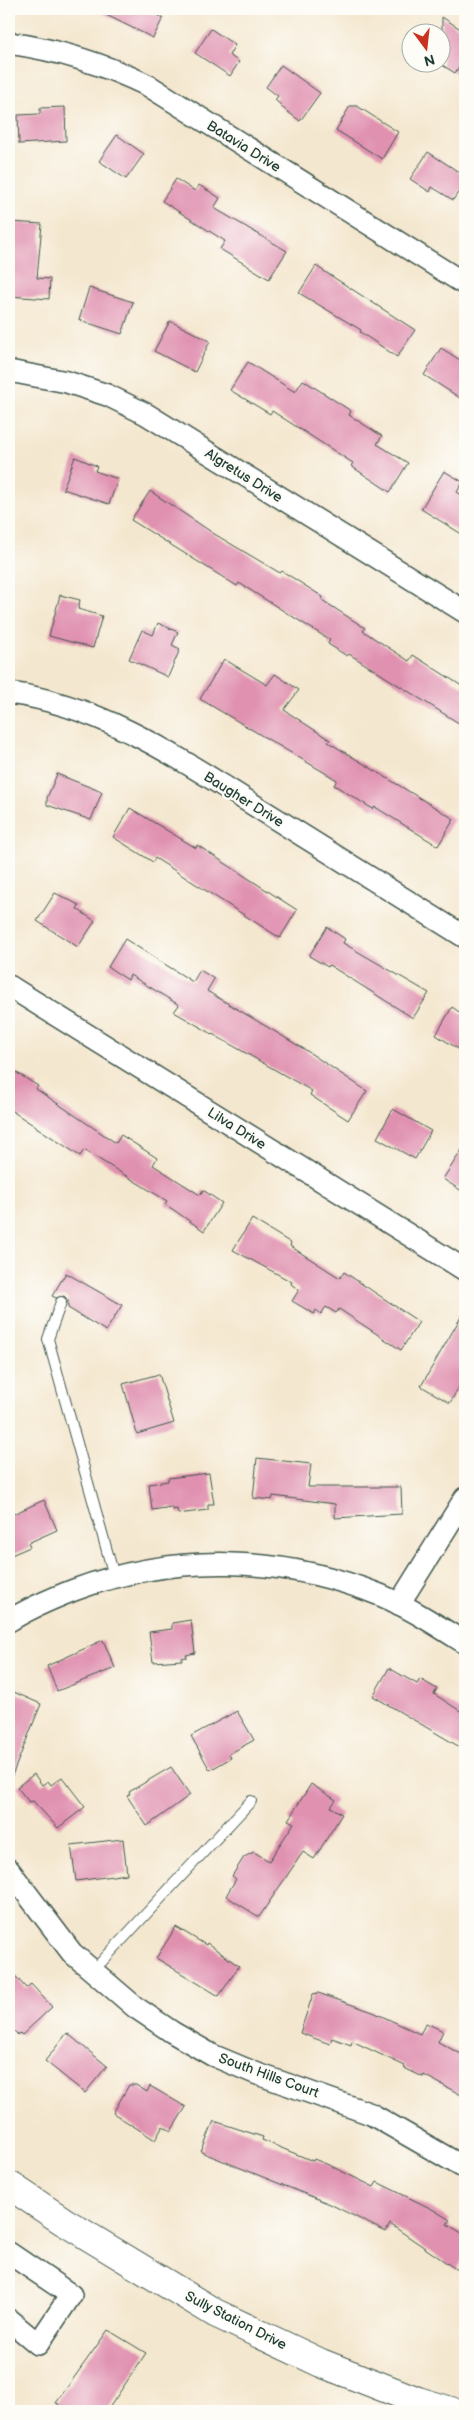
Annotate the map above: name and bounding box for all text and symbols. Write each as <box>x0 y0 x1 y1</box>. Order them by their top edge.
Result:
north arrow <box>402 22 452 72</box>
text: N <box>422 51 437 70</box>
street label: Batavia Drive <box>204 117 284 176</box>
street label: Algretus Drive <box>202 445 286 506</box>
street label: Baugher Drive <box>201 768 287 831</box>
street label: Lilva Drive <box>204 1104 269 1153</box>
street label: South Hills Court <box>216 2049 322 2102</box>
street label: Sully Station Drive <box>182 2287 289 2353</box>

